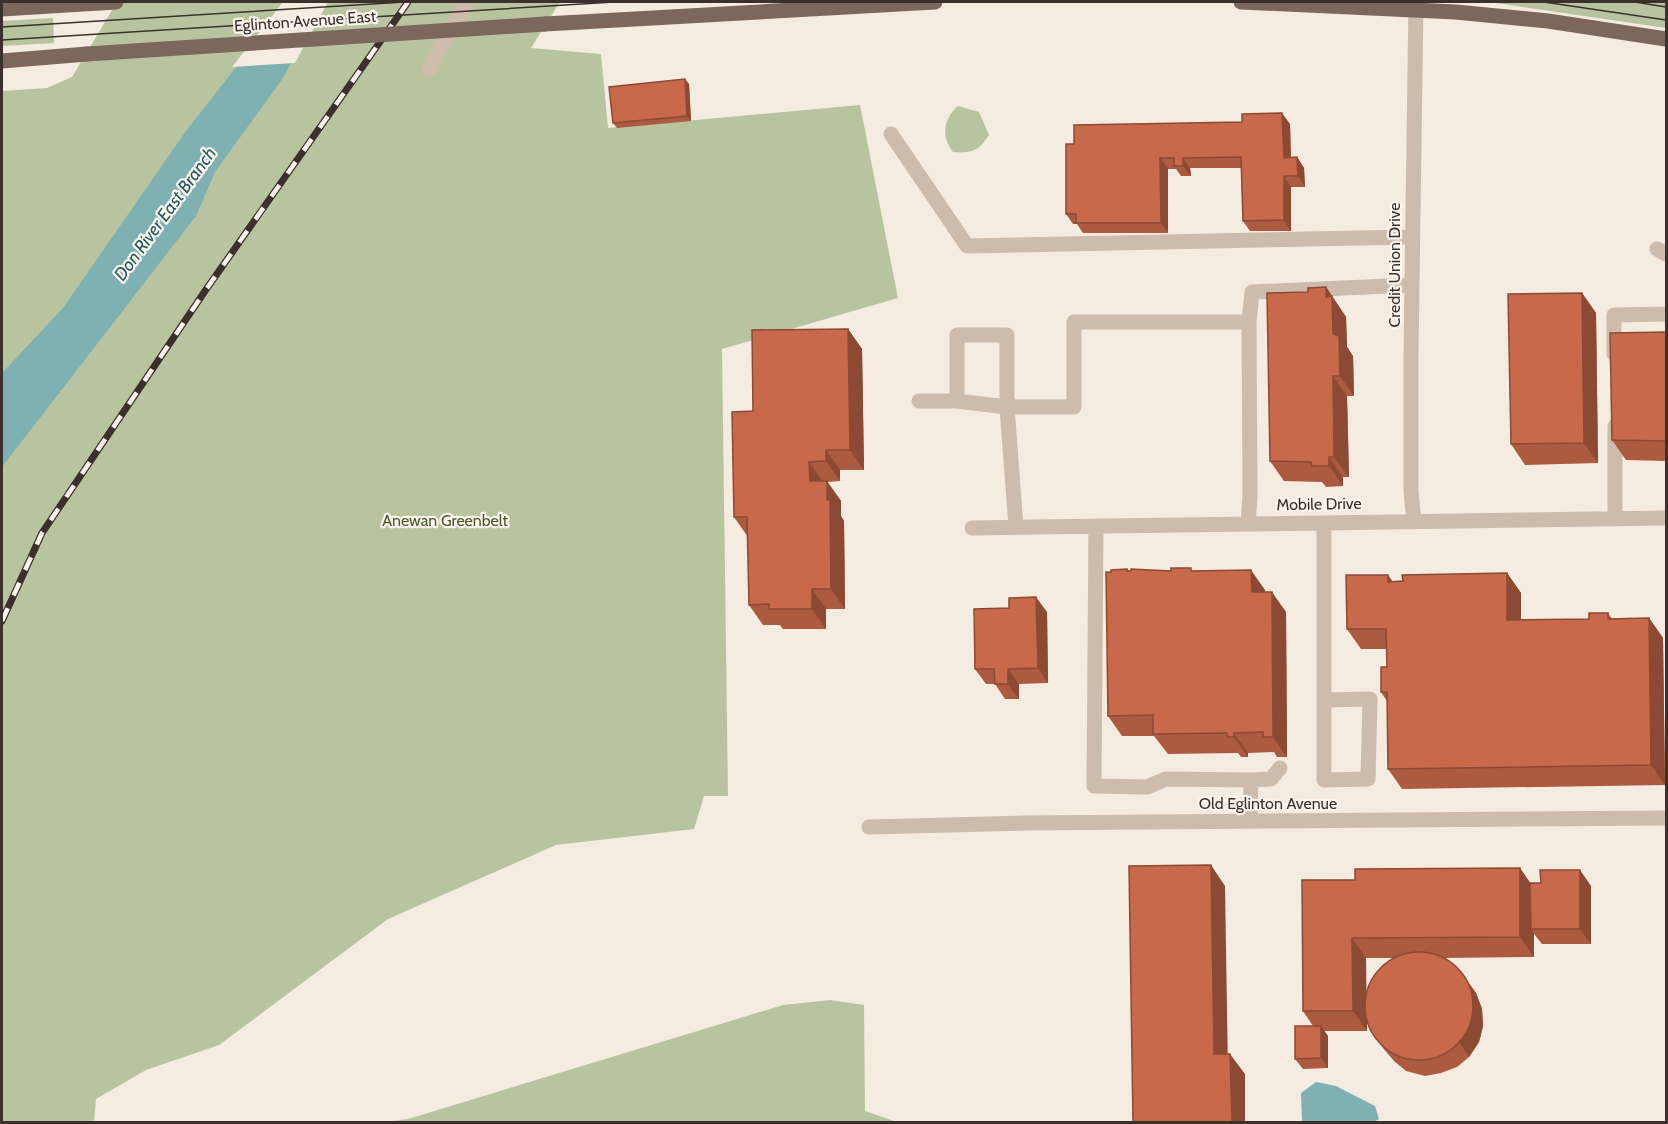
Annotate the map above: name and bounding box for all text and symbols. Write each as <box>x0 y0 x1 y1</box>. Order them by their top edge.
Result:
street label: Eglinton Avenue East <box>233 7 377 35</box>
water label: Don River East Branch <box>109 143 221 285</box>
street label: Credit Union Drive <box>1385 203 1404 327</box>
street label: Mobile Drive <box>1276 494 1362 514</box>
park label: Anewan Greenbelt <box>382 511 508 530</box>
street label: Old Eglinton Avenue <box>1199 794 1337 813</box>

